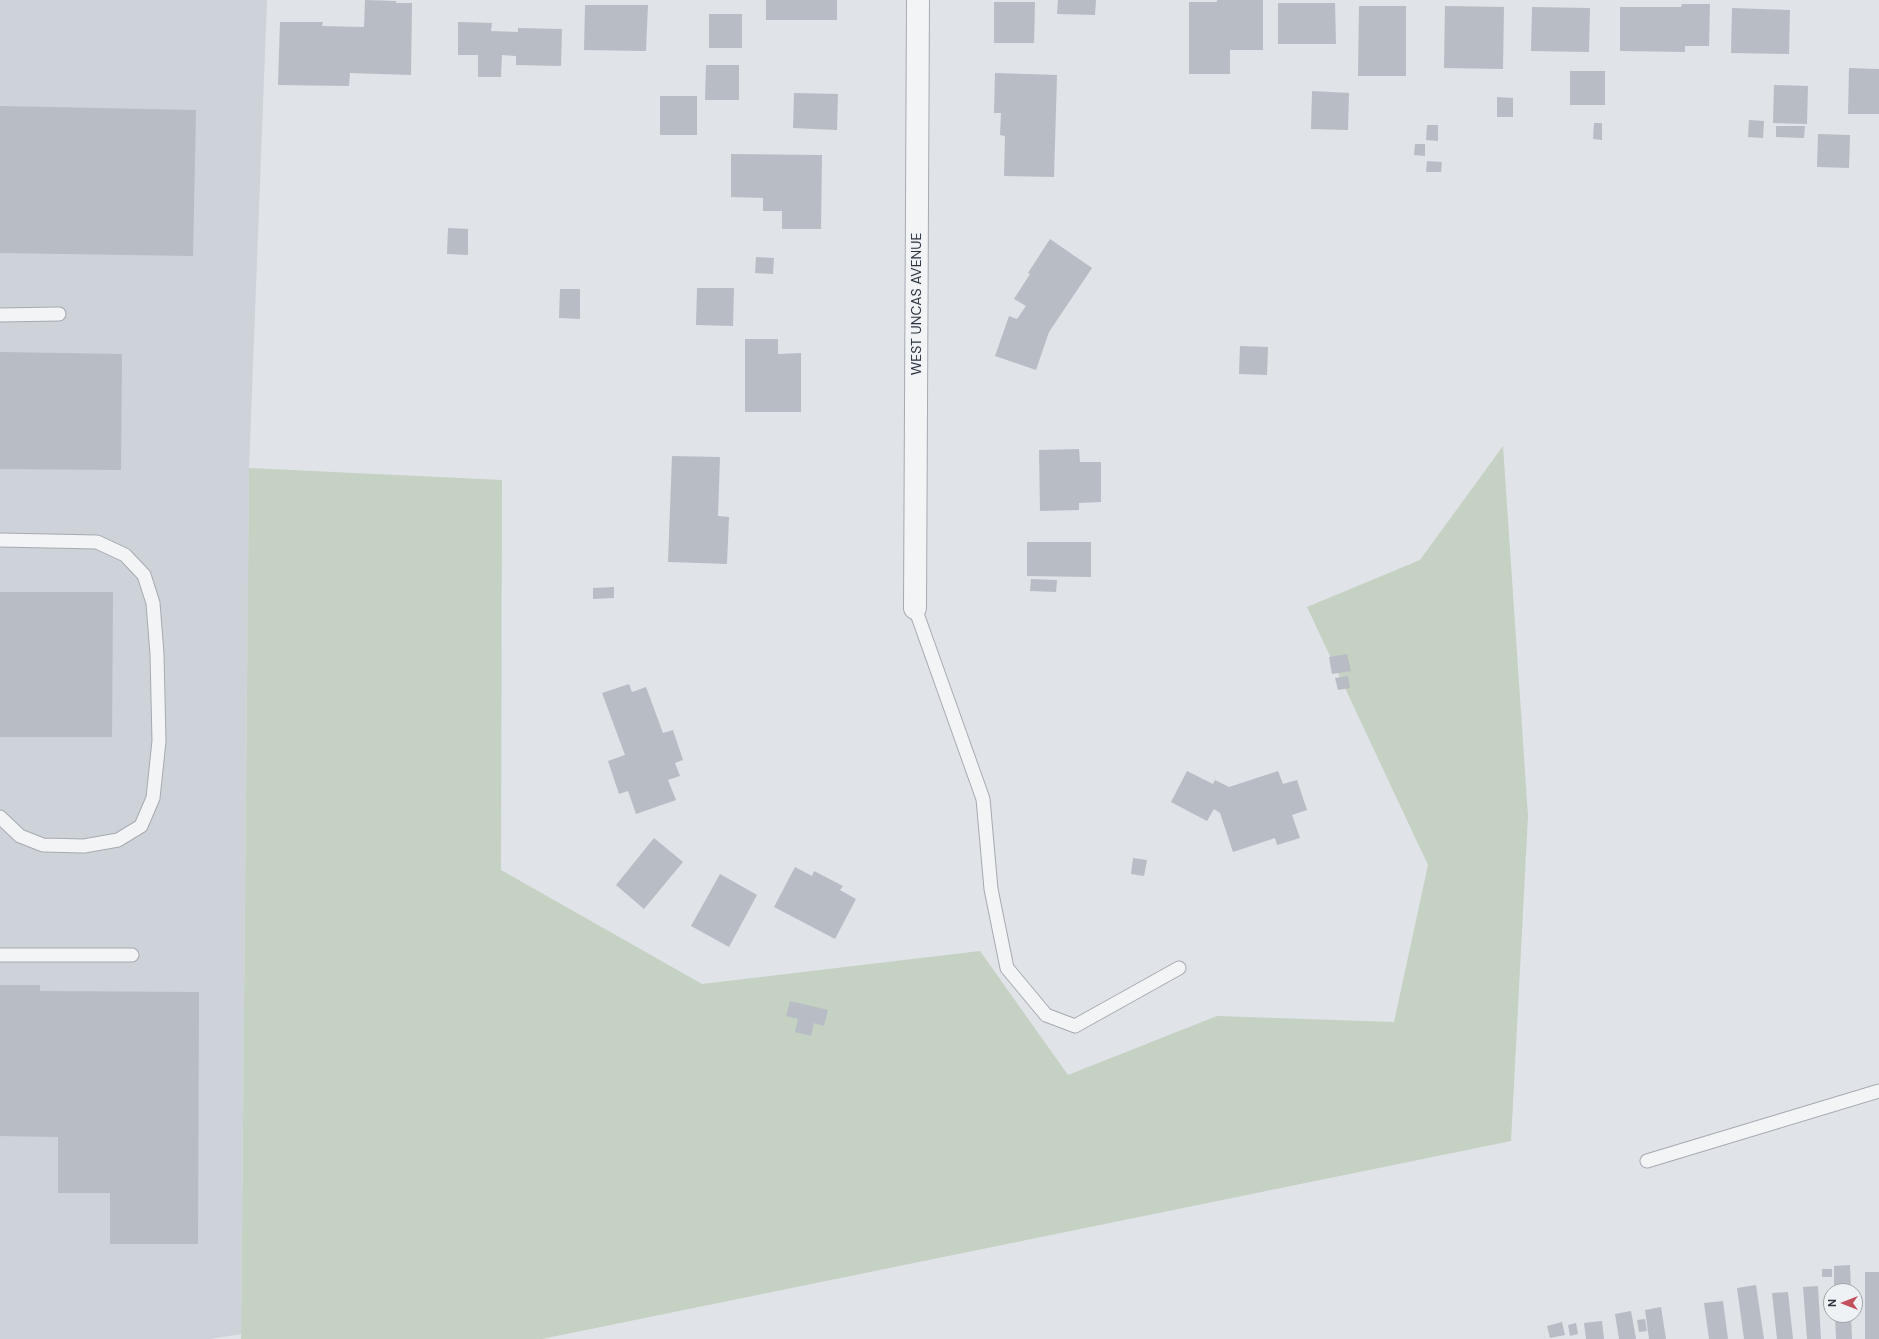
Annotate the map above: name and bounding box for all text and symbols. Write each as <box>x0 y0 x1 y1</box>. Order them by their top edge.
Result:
street label: WEST UNCAS AVENUE <box>909 233 925 375</box>
north arrow <box>1823 1283 1863 1323</box>
text: N <box>1825 1299 1839 1307</box>

